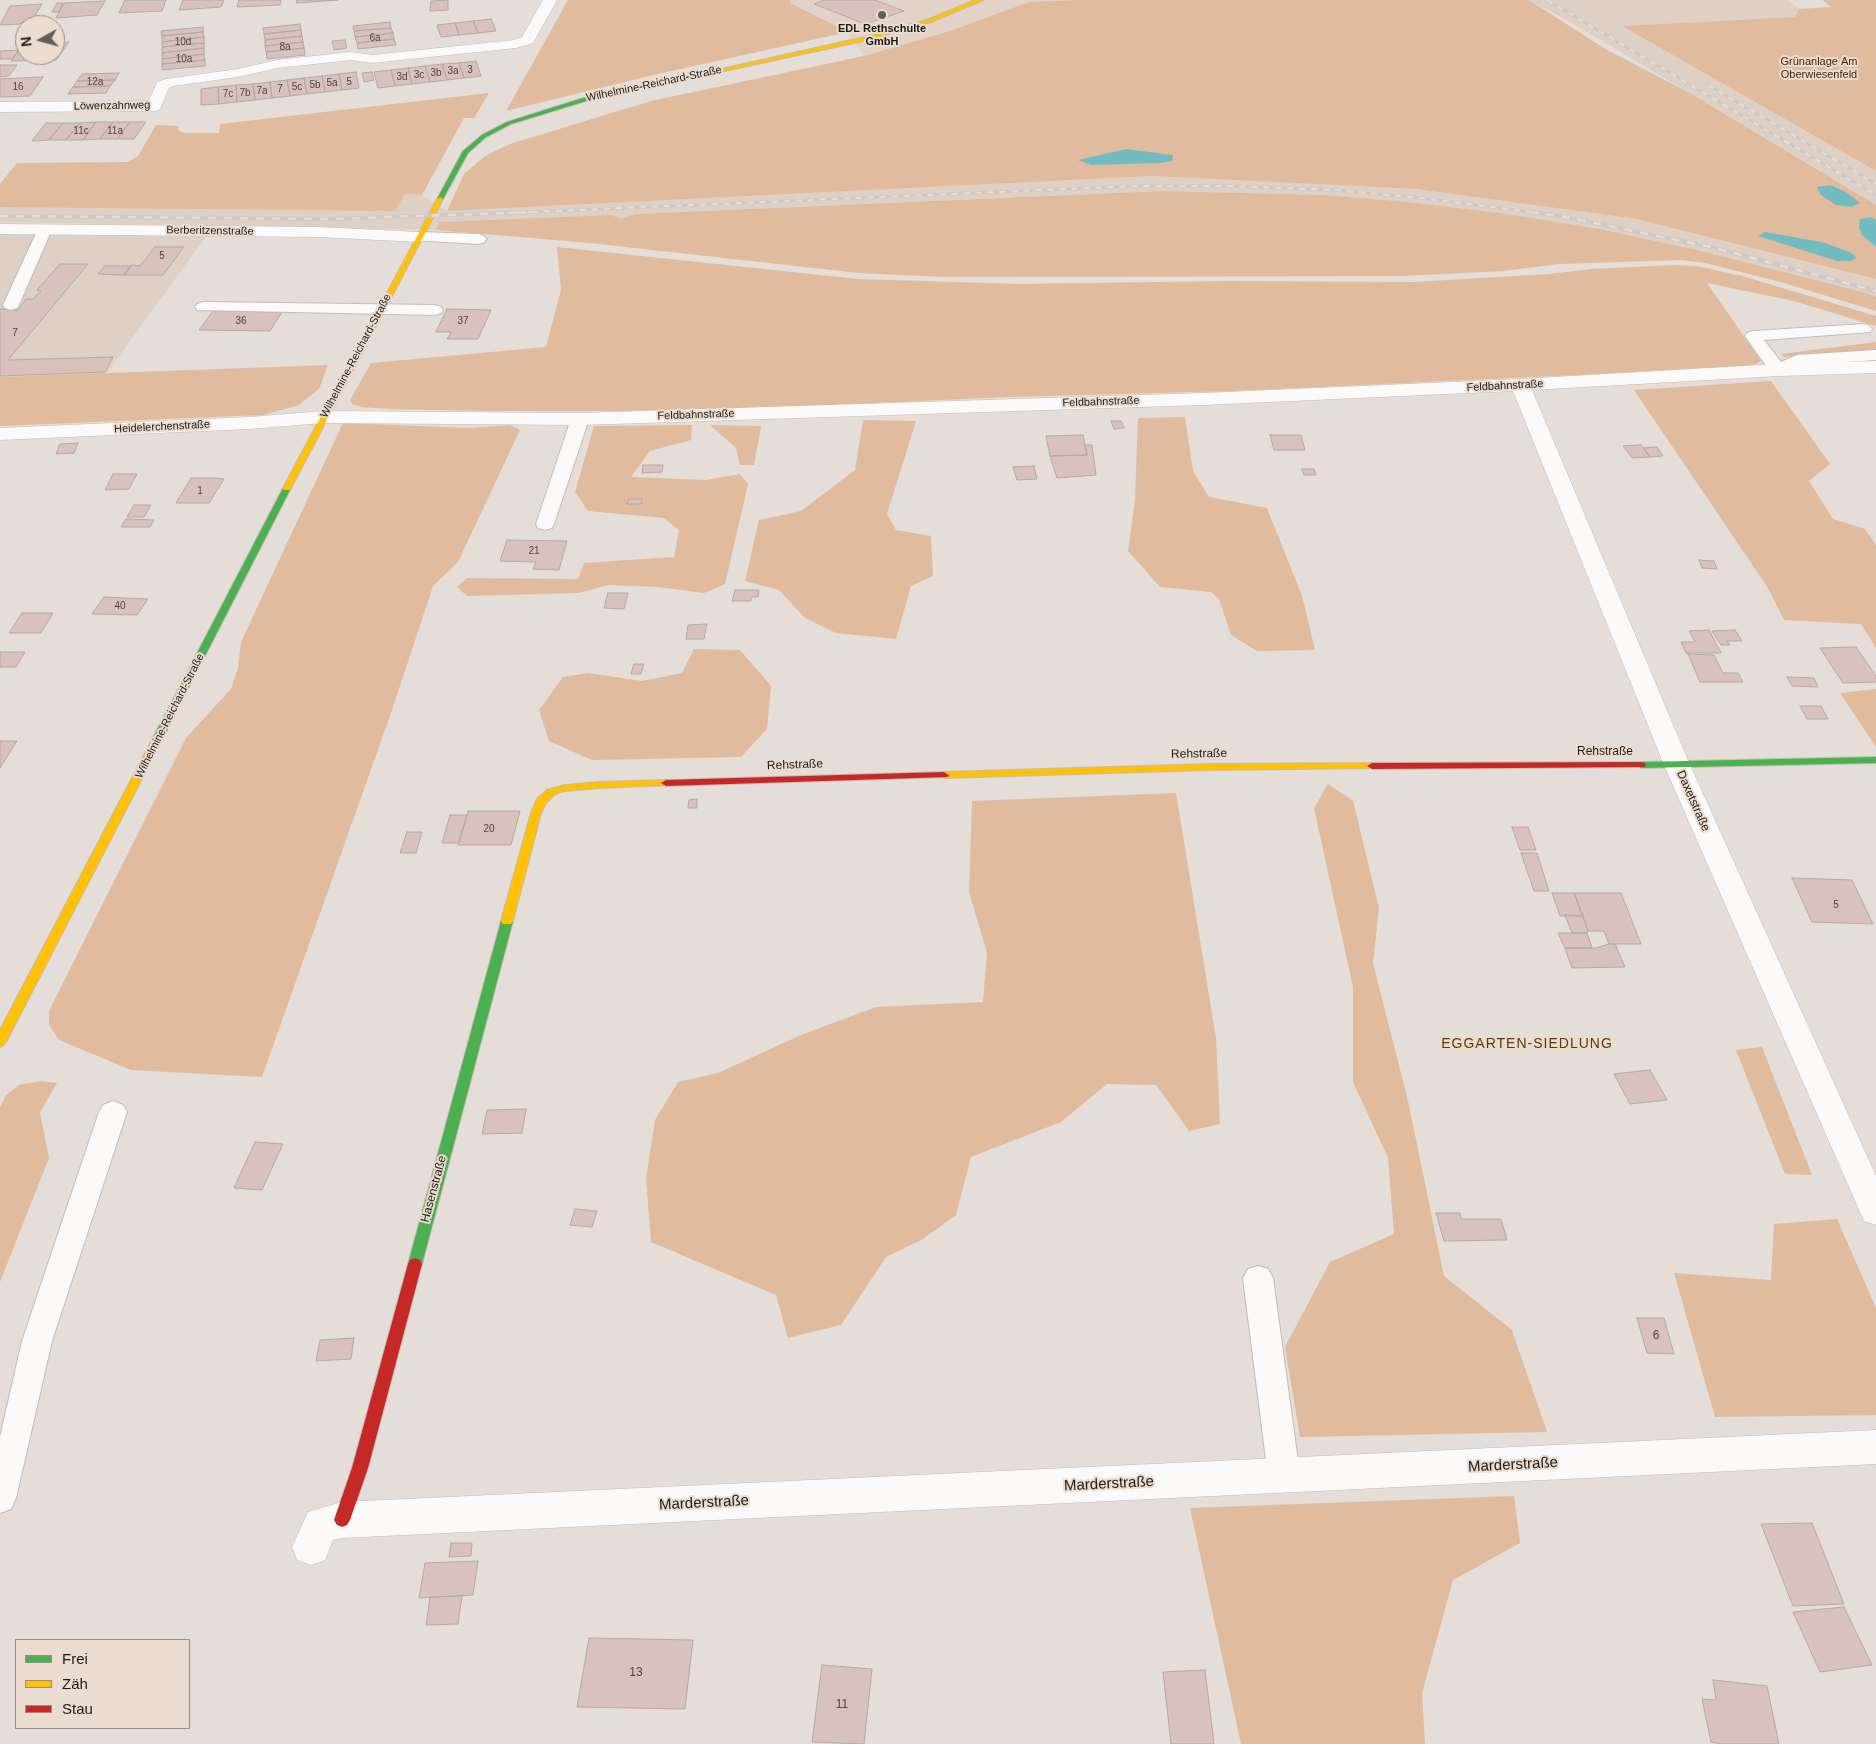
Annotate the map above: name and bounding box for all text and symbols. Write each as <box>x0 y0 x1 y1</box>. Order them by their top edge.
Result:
marker: EDL Rethschulte GmbH <box>876 9 888 21</box>
north arrow <box>15 15 65 65</box>
place label: EDL Rethschulte GmbH <box>838 22 926 48</box>
house number: 6a <box>369 32 381 44</box>
text: N <box>18 36 35 48</box>
house number: 10d <box>175 36 191 48</box>
house number: 8a <box>279 41 291 53</box>
house number: 10a <box>176 53 192 65</box>
park label: Grünanlage Am Oberwiesenfeld <box>1780 55 1858 81</box>
street label: Wilhelmine-Reichard-Straße <box>585 63 723 105</box>
house number: 3 <box>467 64 473 76</box>
house number: 3a <box>447 65 459 77</box>
house number: 3b <box>430 67 442 79</box>
house number: 3c <box>414 69 424 81</box>
house number: 3d <box>396 71 408 83</box>
house number: 12a <box>87 76 103 88</box>
house number: 5 <box>346 76 352 88</box>
house number: 5a <box>326 77 338 89</box>
house number: 5b <box>309 79 321 91</box>
house number: 16 <box>12 81 24 93</box>
house number: 5c <box>292 81 302 93</box>
house number: 7 <box>277 83 283 95</box>
house number: 7a <box>256 85 268 97</box>
house number: 7b <box>239 87 251 99</box>
house number: 7c <box>223 88 233 100</box>
street label: Löwenzahnweg <box>74 99 150 113</box>
house number: 11c <box>73 125 89 137</box>
house number: 11a <box>107 125 123 137</box>
street label: Berberitzenstraße <box>166 224 254 238</box>
house number: 5 <box>159 250 165 262</box>
street label: Wilhelmine-Reichard-Straße <box>318 292 394 420</box>
house number: 36 <box>235 315 247 327</box>
house number: 37 <box>457 315 469 327</box>
house number: 7 <box>12 327 18 339</box>
street label: Feldbahnstraße <box>1466 377 1544 395</box>
street label: Feldbahnstraße <box>1062 394 1140 410</box>
street label: Feldbahnstraße <box>657 407 735 423</box>
street label: Heidelerchenstraße <box>114 418 210 436</box>
house number: 1 <box>197 485 203 497</box>
house number: 21 <box>528 545 540 557</box>
house number: 40 <box>114 600 126 612</box>
street label: Wilhelmine-Reichard-Straße <box>133 651 207 781</box>
street label: Rehstraße <box>1577 745 1633 759</box>
street label: Rehstraße <box>1171 746 1227 762</box>
street label: Rehstraße <box>767 757 823 773</box>
street label: Daxetstraße <box>1673 768 1713 834</box>
house number: 20 <box>483 823 495 835</box>
house number: 5 <box>1833 899 1839 911</box>
district label: EGGARTEN-SIEDLUNG <box>1439 1036 1615 1052</box>
street label: Hasenstraße <box>418 1154 450 1224</box>
house number: 6 <box>1653 1329 1659 1343</box>
street label: Marderstraße <box>1468 1454 1558 1476</box>
street label: Marderstraße <box>1064 1473 1154 1495</box>
street label: Marderstraße <box>659 1492 749 1514</box>
legend <box>15 1639 190 1729</box>
text: Frei <box>62 1650 88 1667</box>
house number: 13 <box>629 1666 643 1680</box>
text: Zäh <box>62 1675 88 1692</box>
house number: 11 <box>836 1698 848 1712</box>
text: Stau <box>62 1700 93 1717</box>

